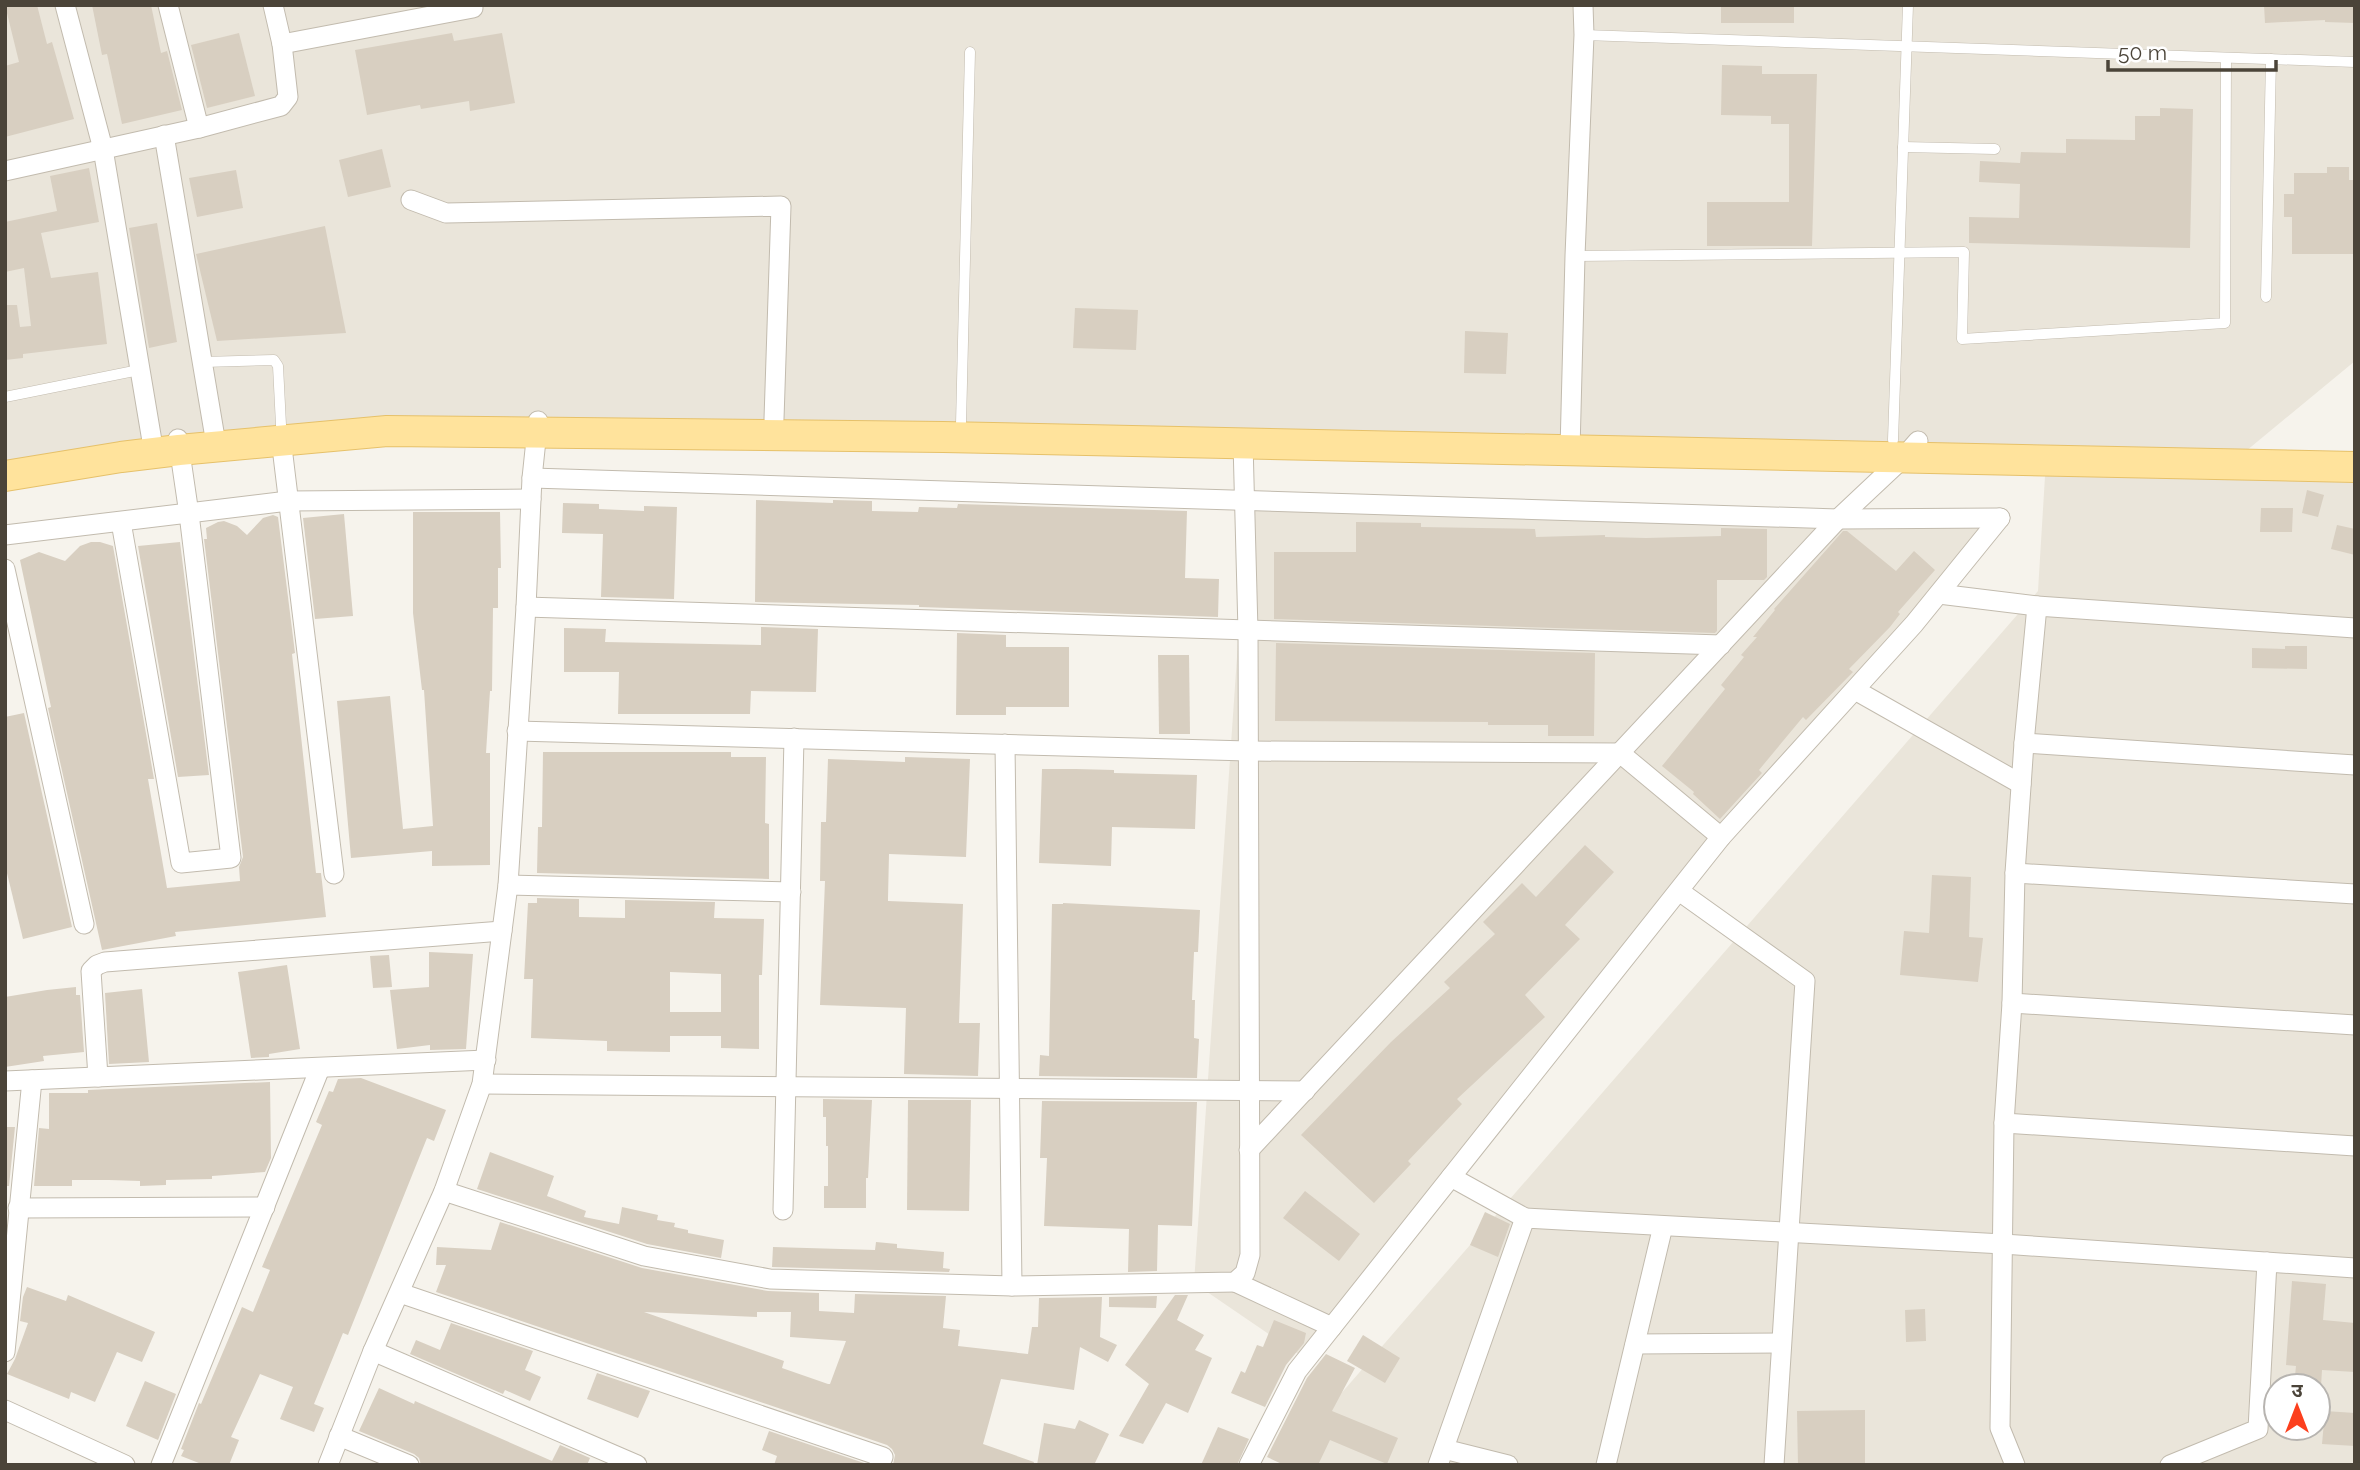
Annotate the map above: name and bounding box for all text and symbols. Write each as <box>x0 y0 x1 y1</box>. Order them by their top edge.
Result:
scale bar <box>2108 28 2276 72</box>
text: 50 m <box>2118 40 2167 65</box>
north arrow <box>2262 1372 2332 1442</box>
text: उ <box>2291 1379 2303 1401</box>

